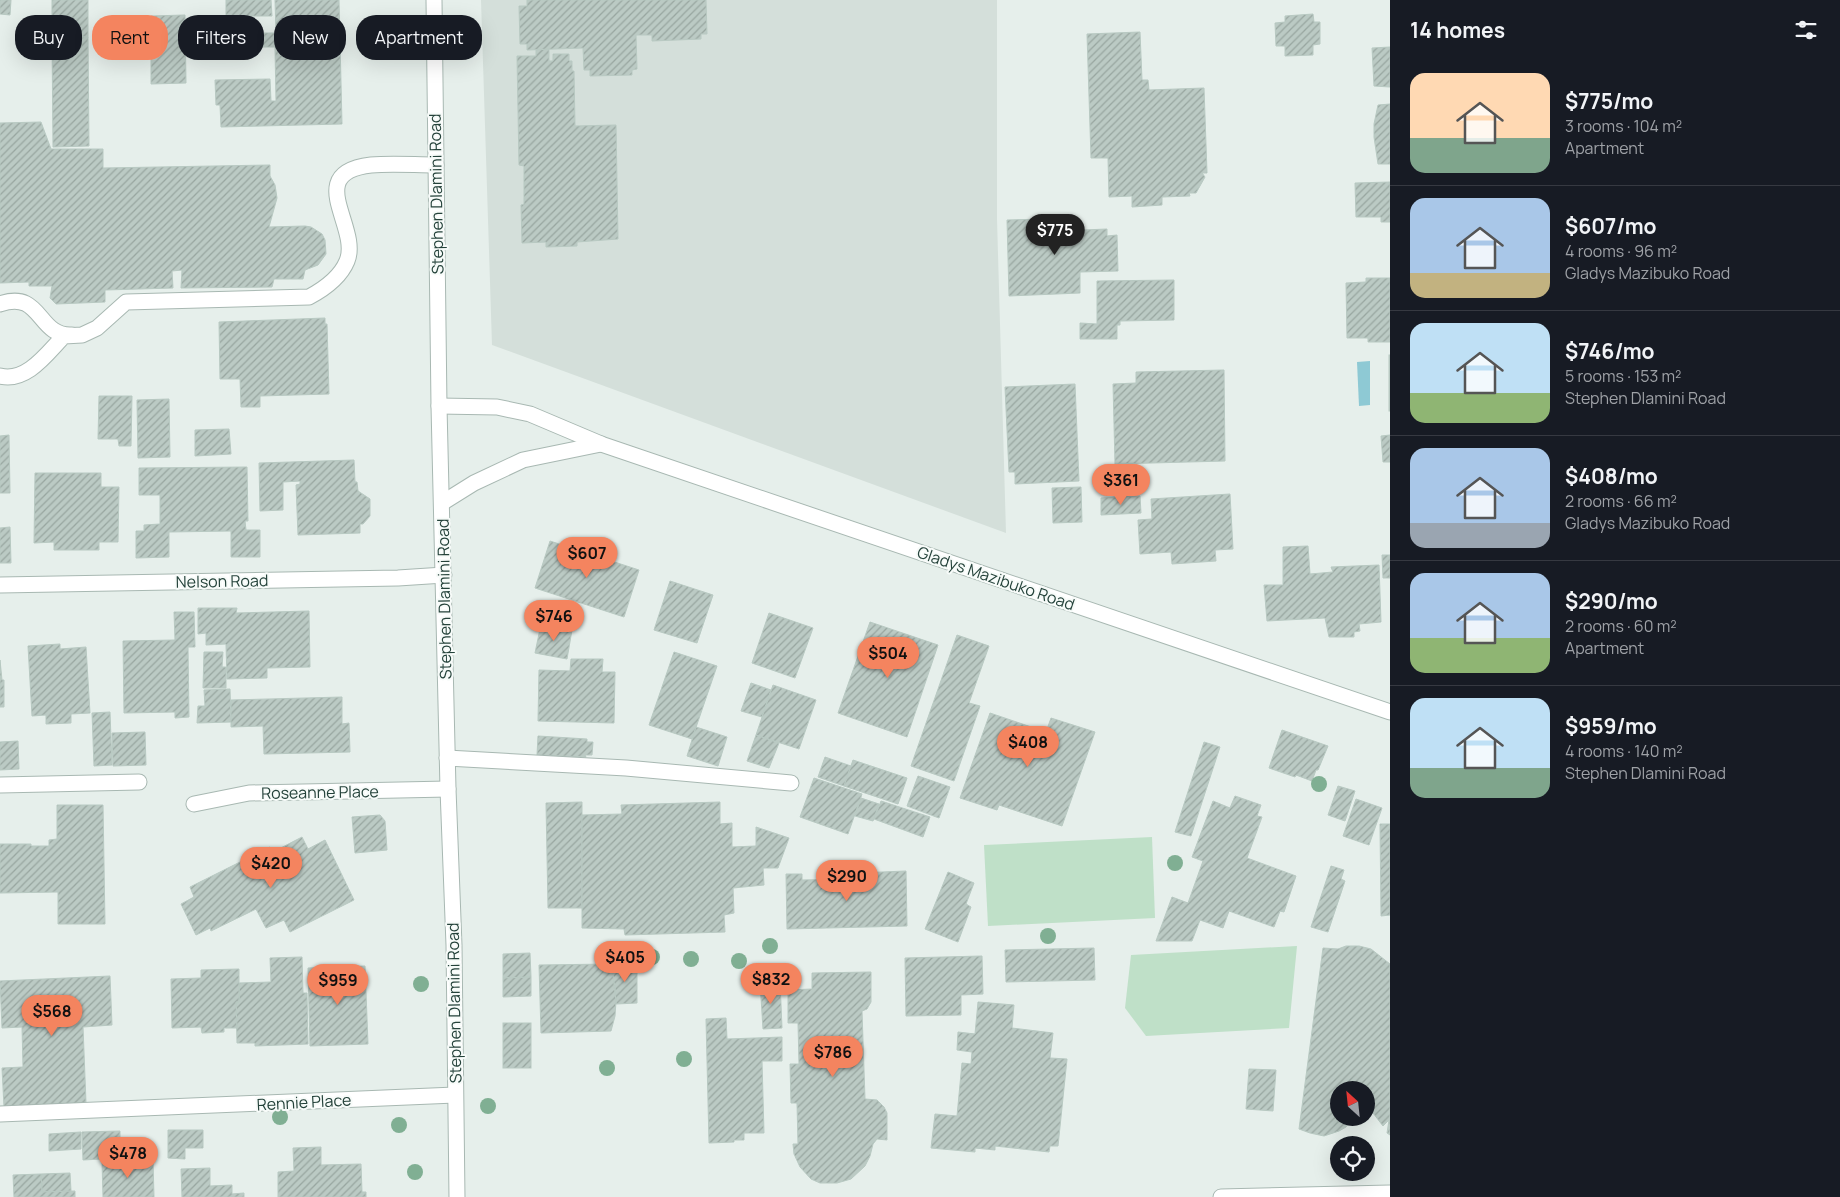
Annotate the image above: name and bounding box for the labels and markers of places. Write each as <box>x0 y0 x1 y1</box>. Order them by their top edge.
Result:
pin: $775 <box>1025 214 1085 256</box>
pin: $361 <box>1091 464 1151 506</box>
pin: $607 <box>557 536 617 579</box>
pin: $746 <box>524 600 584 642</box>
pin: $504 <box>858 636 918 679</box>
pin: $408 <box>998 726 1058 768</box>
pin: $420 <box>241 846 301 889</box>
pin: $290 <box>817 860 877 902</box>
pin: $405 <box>595 940 655 983</box>
pin: $832 <box>741 962 801 1005</box>
pin: $959 <box>308 964 368 1006</box>
pin: $568 <box>22 994 82 1037</box>
pin: $786 <box>803 1036 863 1078</box>
pin: $478 <box>98 1136 158 1179</box>

